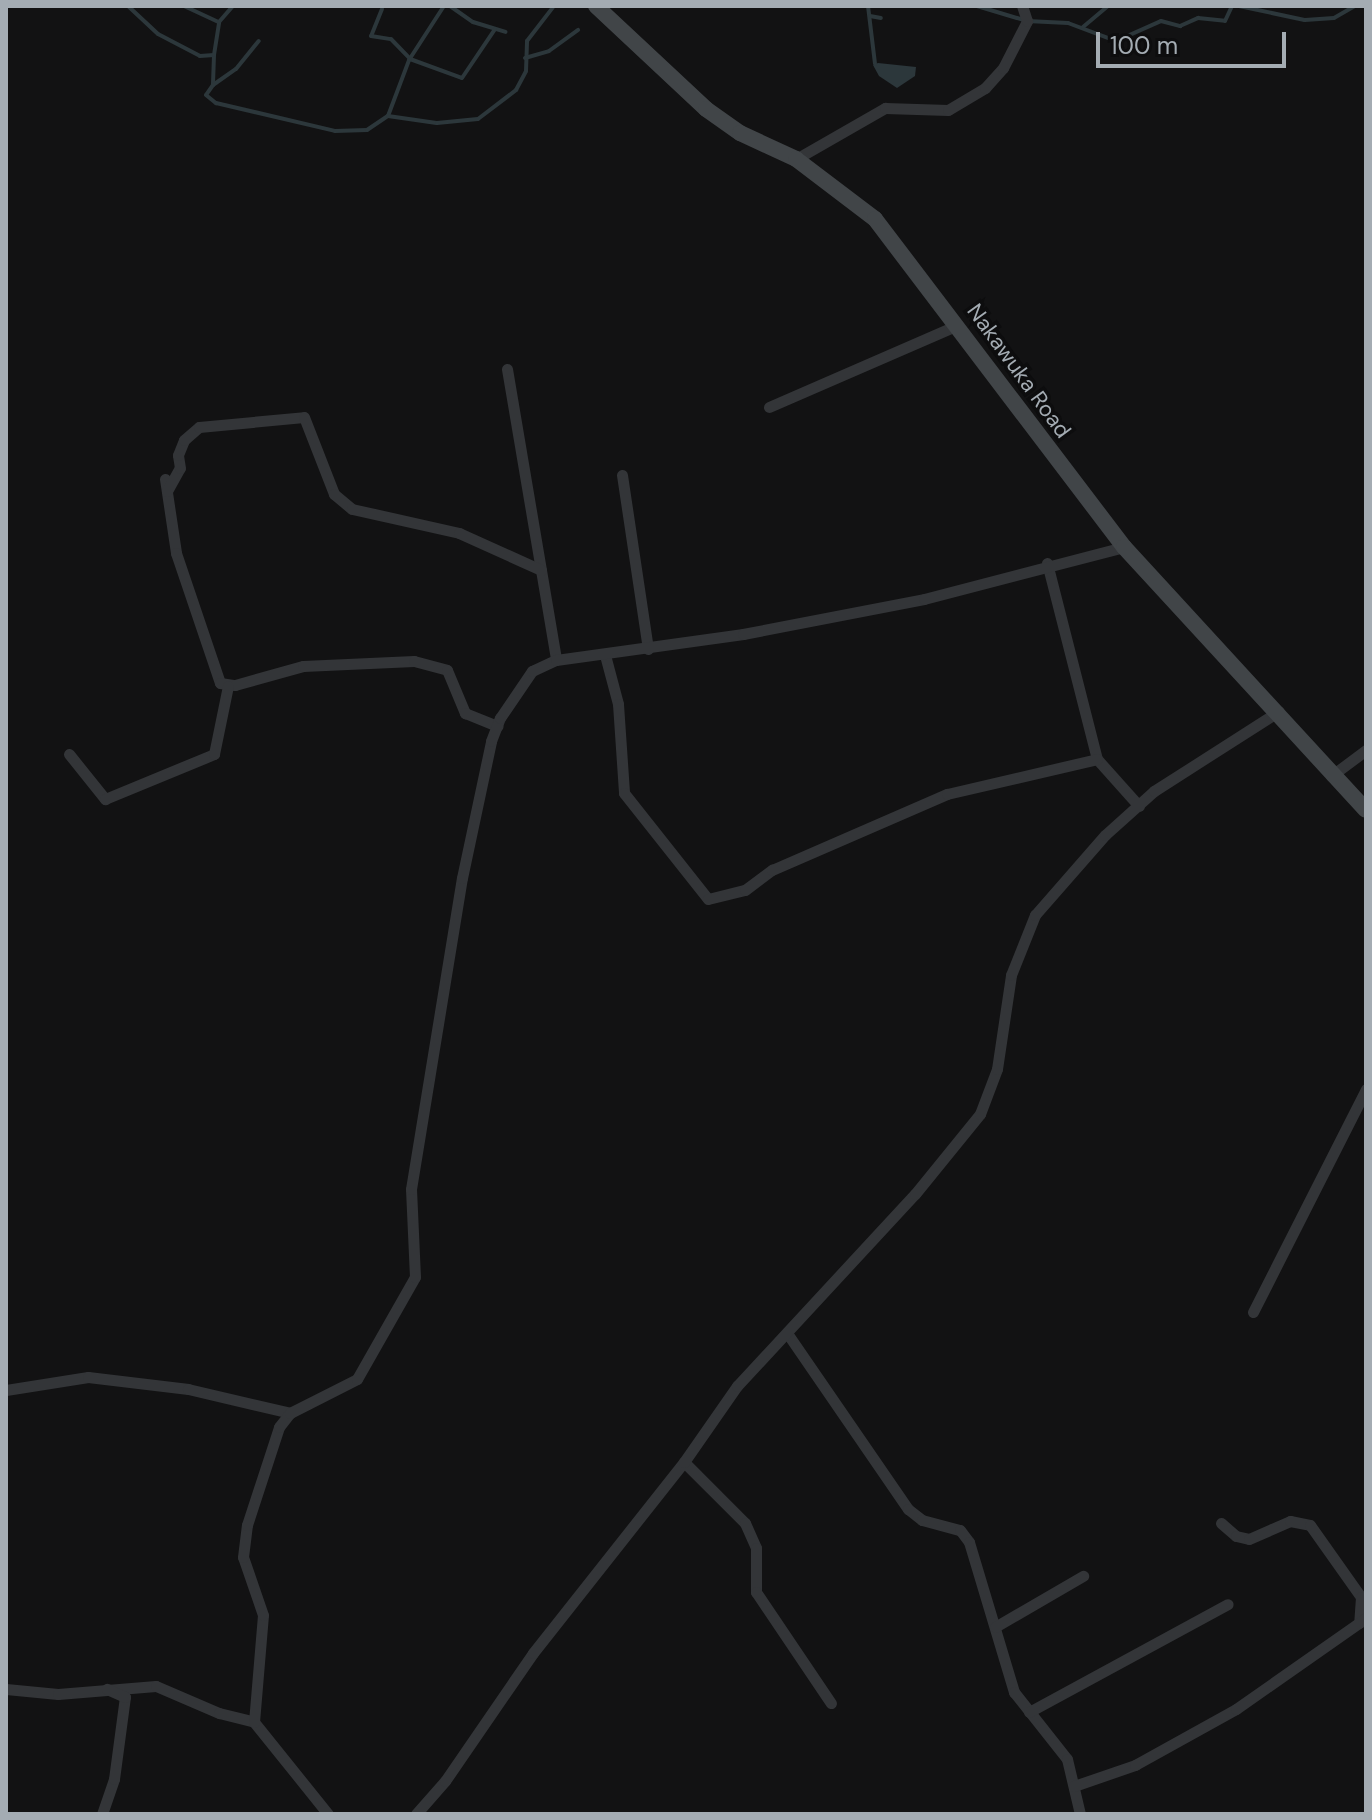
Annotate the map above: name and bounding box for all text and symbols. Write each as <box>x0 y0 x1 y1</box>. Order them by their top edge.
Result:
scale bar <box>1100 16 1290 66</box>
text: 100 m <box>1110 30 1178 61</box>
street label: Nakawuka Road <box>961 299 1077 443</box>

